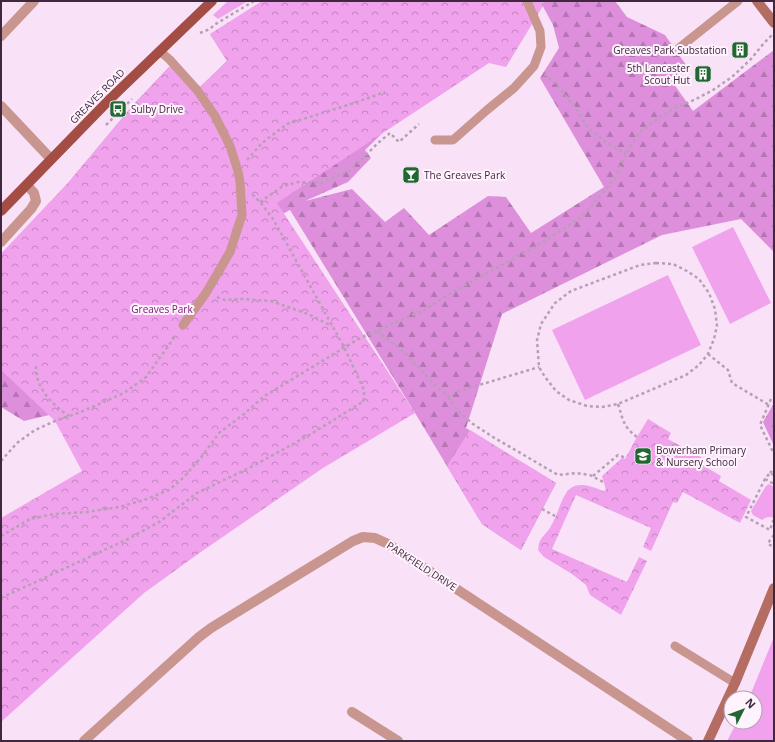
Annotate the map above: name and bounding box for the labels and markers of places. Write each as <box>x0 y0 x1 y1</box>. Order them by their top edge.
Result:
building icon: Greaves Park Substation <box>730 40 750 60</box>
place label: Greaves Park Substation <box>613 43 727 57</box>
place label: 5th Lancaster Scout Hut <box>627 61 690 87</box>
building icon: 5th Lancaster Scout Hut <box>693 64 713 84</box>
bus stop icon: Sulby Drive <box>108 99 128 119</box>
place label: Sulby Drive <box>131 102 184 116</box>
bar icon: The Greaves Park <box>401 165 421 185</box>
place label: The Greaves Park <box>424 168 506 182</box>
place label: Bowerham Primary & Nursery School <box>656 443 747 469</box>
school or university icon: Bowerham Primary & Nursery School <box>633 446 653 466</box>

